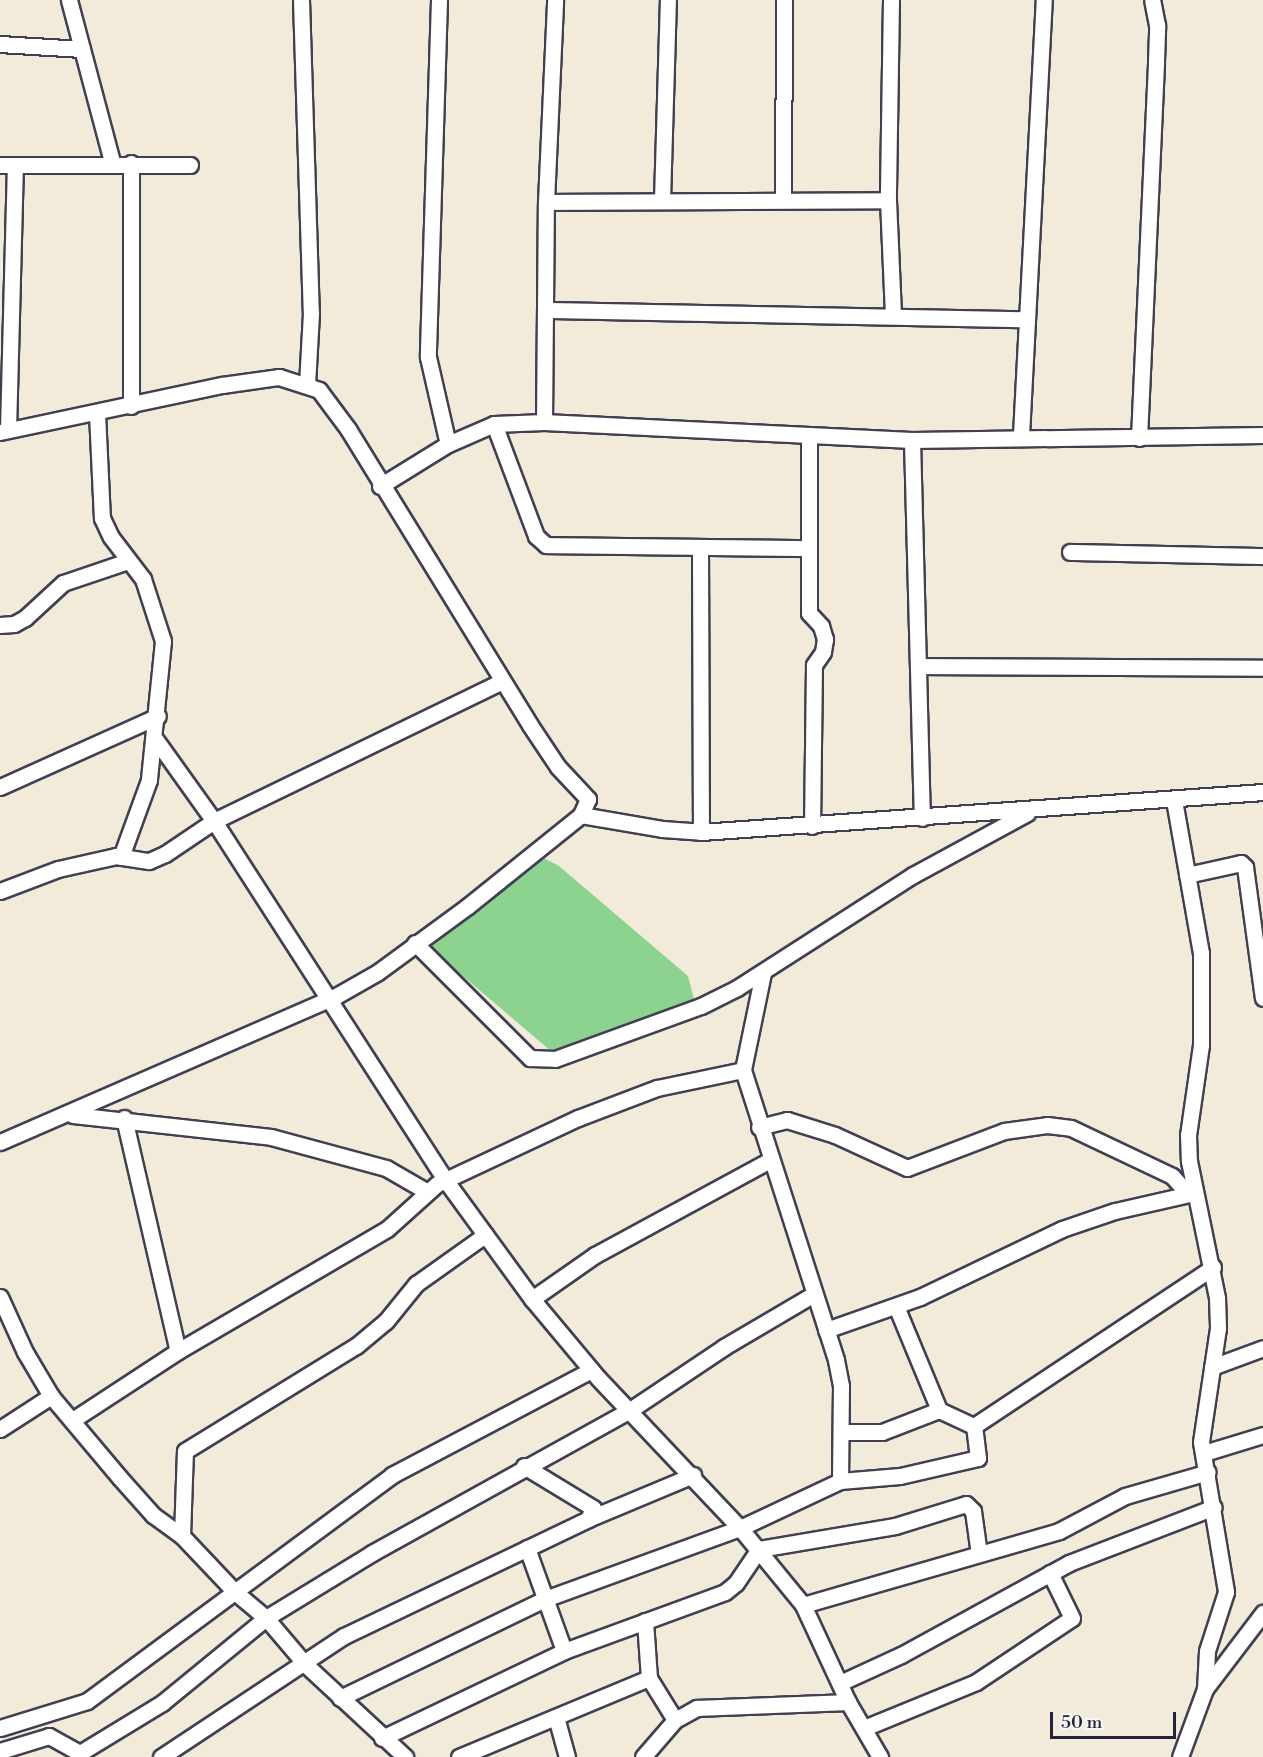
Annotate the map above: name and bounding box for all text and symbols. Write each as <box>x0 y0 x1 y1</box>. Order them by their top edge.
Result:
scale bar <box>1053 1700 1179 1738</box>
text: 50 m <box>1061 1711 1102 1734</box>

